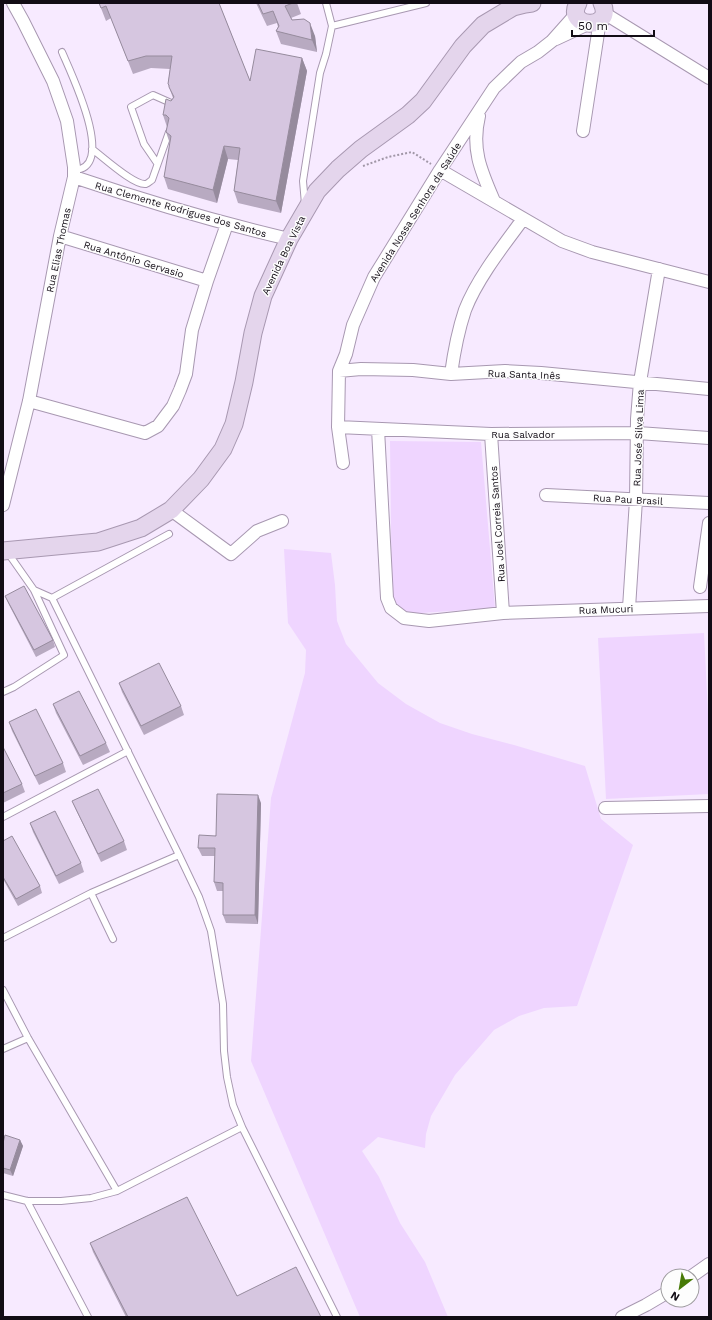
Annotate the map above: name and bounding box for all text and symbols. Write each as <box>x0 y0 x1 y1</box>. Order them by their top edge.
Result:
scale bar <box>572 12 654 38</box>
text: 50 m <box>578 19 608 33</box>
street label: Avenida Nossa Senhora da Saúde <box>368 140 463 284</box>
street label: Rua Clemente Rodrigues dos Santos <box>94 180 268 239</box>
street label: Rua Elias Thomas <box>44 207 73 293</box>
street label: Avenida Boa Vista <box>260 214 307 297</box>
street label: Rua Antônio Gervasio <box>82 239 185 280</box>
street label: Rua Santa Inês <box>487 368 561 381</box>
street label: Rua José Silva Lima <box>631 389 646 487</box>
street label: Rua Salvador <box>491 429 555 440</box>
street label: Rua Joel Correia Santos <box>488 465 507 582</box>
street label: Rua Pau Brasil <box>593 492 663 507</box>
street label: Rua Mucuri <box>578 603 634 616</box>
north arrow <box>660 1268 700 1308</box>
text: N <box>668 1288 682 1304</box>

